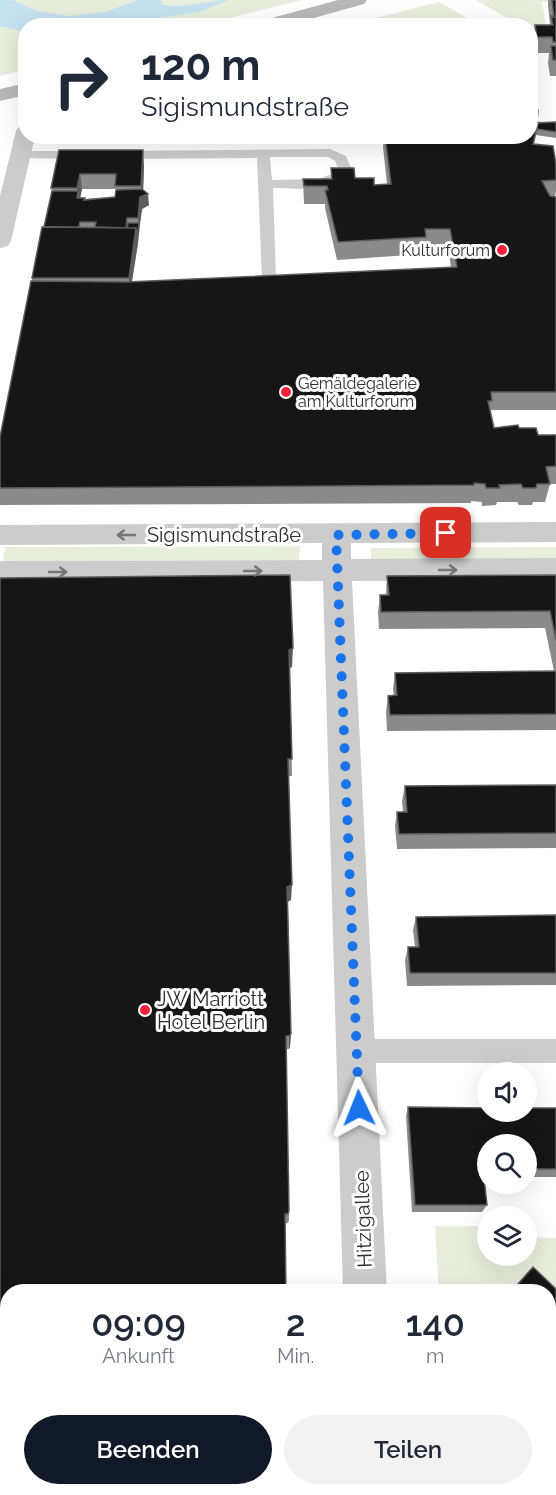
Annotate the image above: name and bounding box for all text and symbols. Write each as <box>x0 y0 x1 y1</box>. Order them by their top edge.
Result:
text: 120 m <box>141 41 260 90</box>
icon: right <box>42 42 120 120</box>
text: Sigismundstraße <box>141 91 349 122</box>
place label: Kulturforum <box>401 241 490 260</box>
marker: Kulturforum <box>495 243 509 257</box>
place label: Gemäldegalerie am Kulturforum <box>298 374 417 411</box>
marker: Gemäldegalerie am Kulturforum <box>279 385 293 399</box>
pin <box>420 507 471 558</box>
icon: arrive <box>429 516 462 549</box>
street label: Sigismundstraße <box>147 523 301 547</box>
one-way arrow <box>116 529 136 541</box>
one-way arrow <box>438 564 458 576</box>
one-way arrow <box>243 565 263 577</box>
one-way arrow <box>48 566 68 578</box>
place label: JW Marriott Hotel Berlin <box>157 987 265 1034</box>
marker: JW Marriott Hotel Berlin <box>138 1003 152 1017</box>
map controls <box>477 1062 537 1266</box>
button: sound <box>477 1062 537 1122</box>
position arrow <box>327 1076 391 1140</box>
button: search <box>477 1134 537 1194</box>
street label: Hitzigallee <box>349 1170 377 1268</box>
button: layers <box>477 1206 537 1266</box>
text: 09:09 <box>91 1302 186 1344</box>
text: 2 <box>286 1302 306 1344</box>
text: 140 <box>405 1302 465 1344</box>
text: Ankunft <box>102 1344 175 1368</box>
text: Min. <box>277 1344 314 1368</box>
text: m <box>426 1344 444 1368</box>
button: Beenden <box>24 1415 272 1484</box>
button: Teilen <box>284 1415 532 1484</box>

